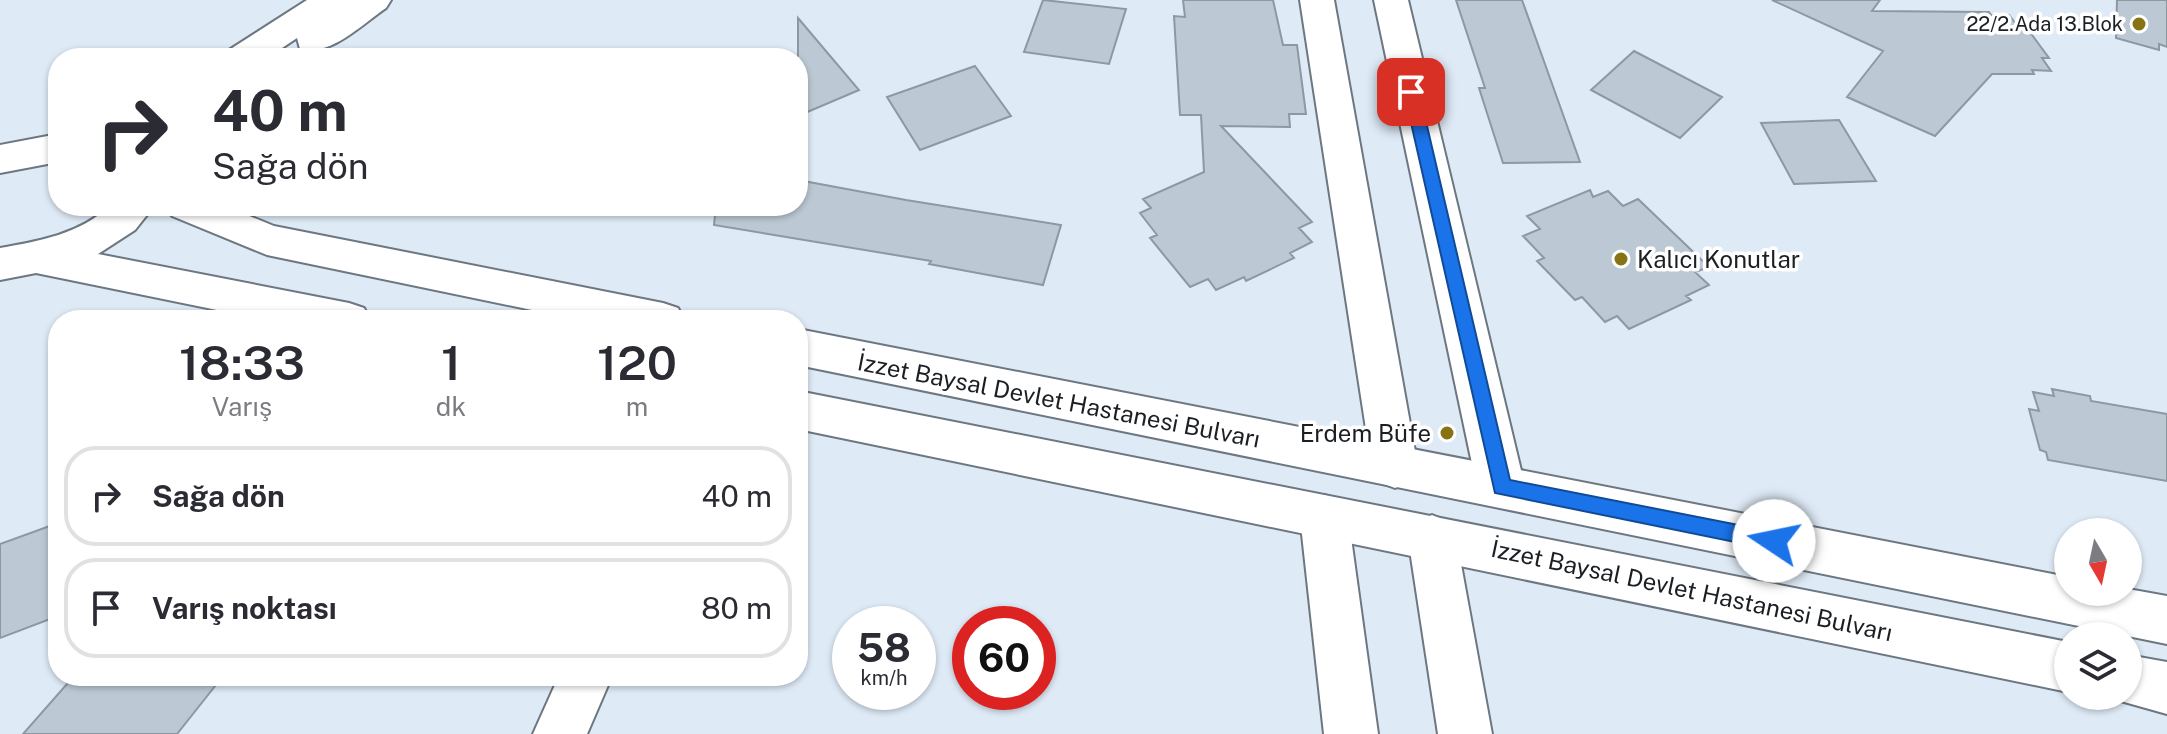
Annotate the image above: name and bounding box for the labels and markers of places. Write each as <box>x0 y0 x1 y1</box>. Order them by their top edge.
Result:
place label: 22/2.Ada 13.Blok <box>1966 12 2123 36</box>
marker: 22/2.Ada 13.Blok <box>2130 15 2148 33</box>
pin <box>1377 58 1445 126</box>
place label: Kalıcı Konutlar <box>1637 245 1800 273</box>
marker: Kalıcı Konutlar <box>1612 250 1630 268</box>
place label: Erdem Büfe <box>1300 419 1431 447</box>
marker: Erdem Büfe <box>1438 424 1456 442</box>

